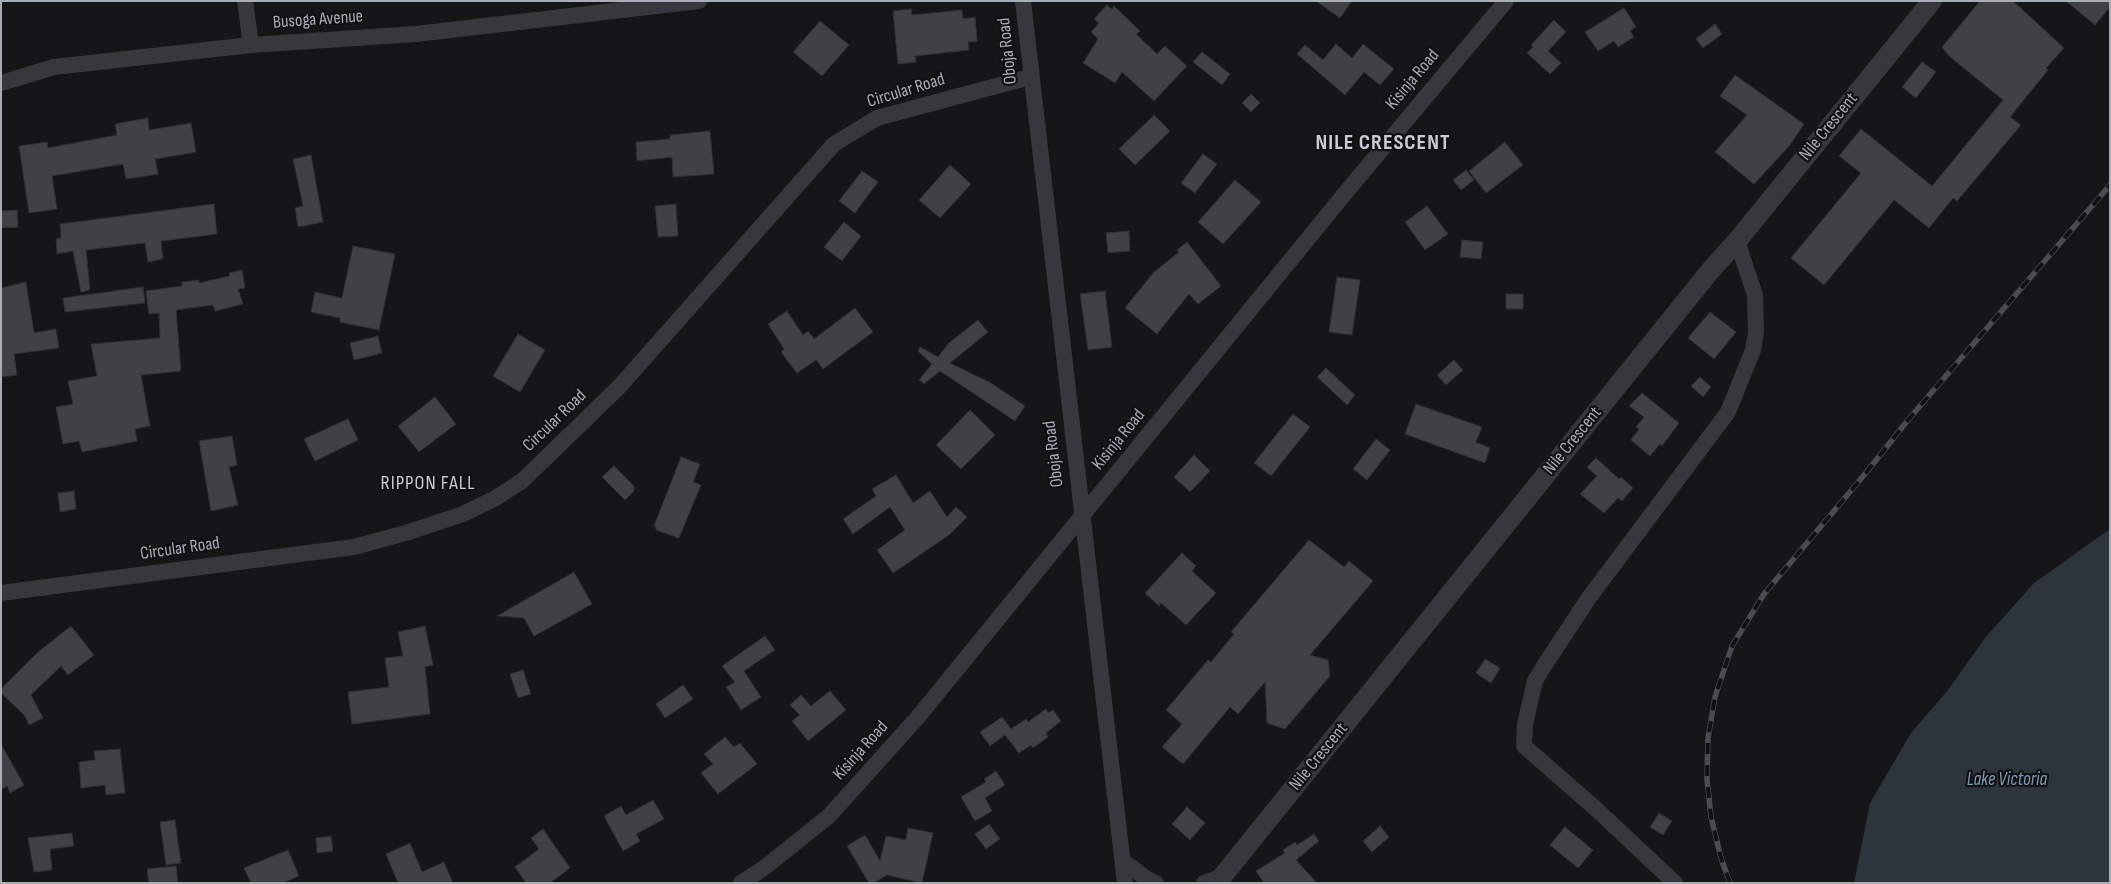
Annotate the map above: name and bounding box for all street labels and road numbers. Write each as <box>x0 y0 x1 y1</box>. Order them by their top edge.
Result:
street label: Busoga Avenue <box>272 6 364 34</box>
street label: Oboja Road <box>994 17 1022 85</box>
street label: Kisinja Road <box>1382 45 1444 115</box>
street label: Circular Road <box>865 69 947 113</box>
street label: Nile Crescent <box>1795 89 1863 165</box>
street label: Circular Road <box>519 385 591 457</box>
street label: Nile Crescent <box>1539 403 1607 479</box>
street label: Kisinja Road <box>1088 405 1150 475</box>
street label: Oboja Road <box>1039 420 1069 488</box>
street label: Circular Road <box>139 533 221 565</box>
street label: Kisinja Road <box>829 717 893 785</box>
street label: Nile Crescent <box>1285 719 1353 795</box>

